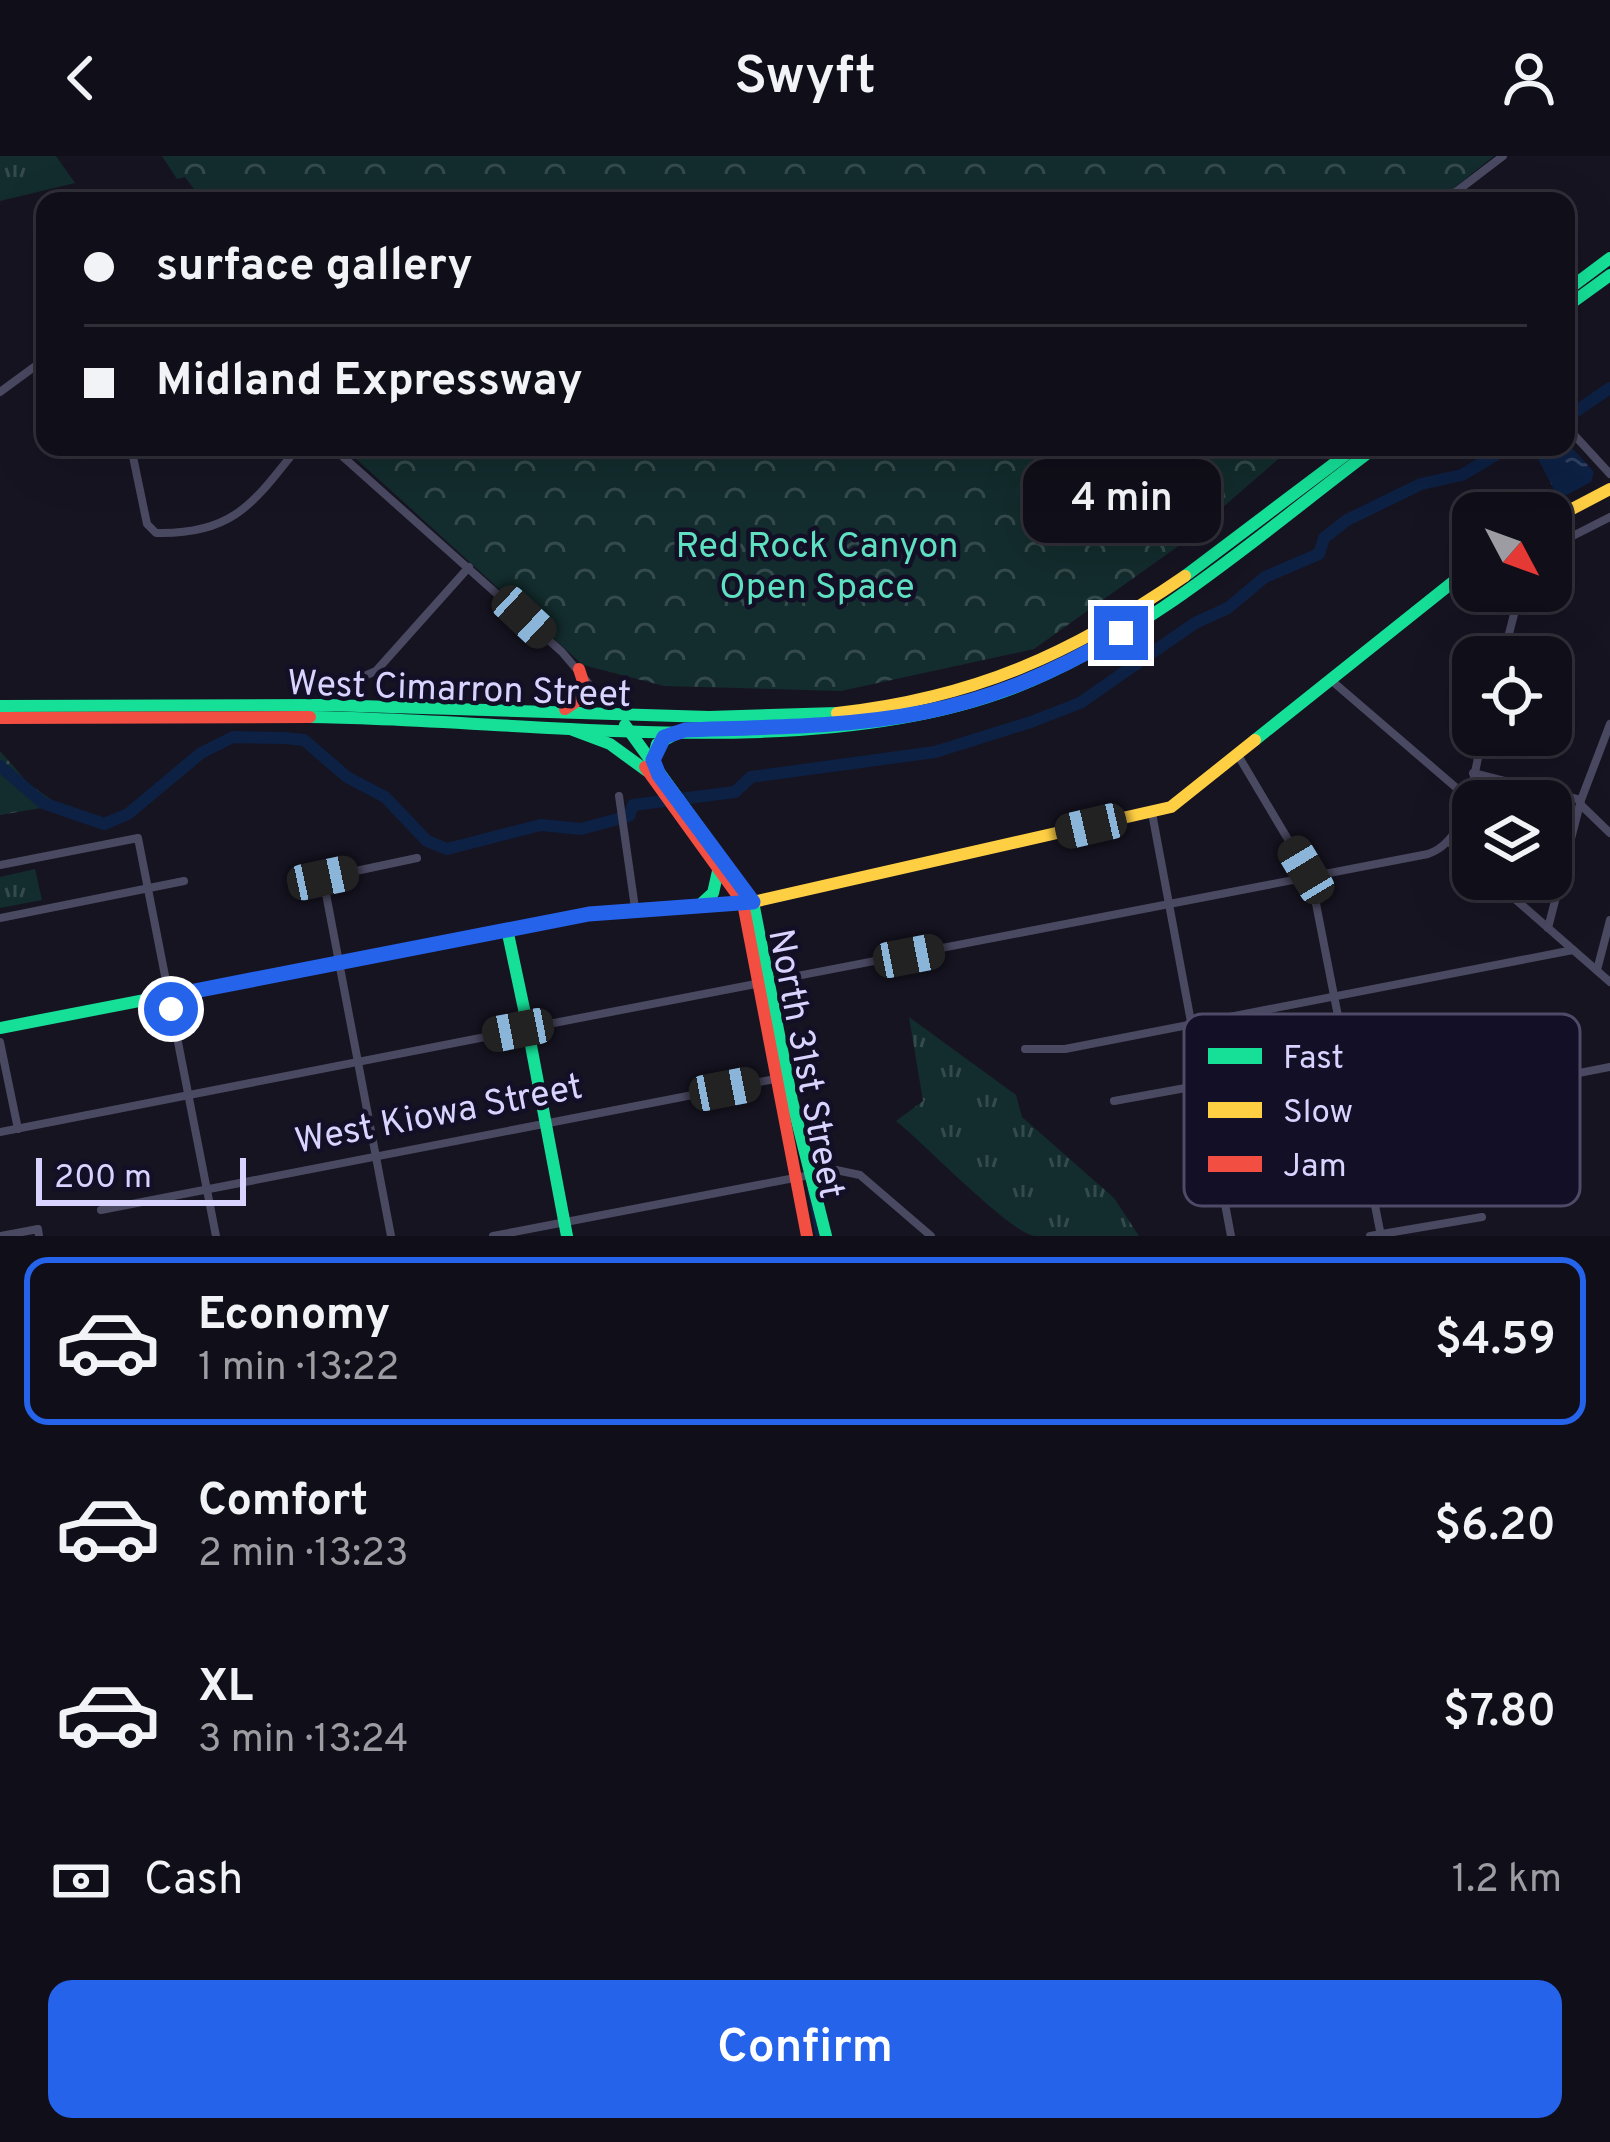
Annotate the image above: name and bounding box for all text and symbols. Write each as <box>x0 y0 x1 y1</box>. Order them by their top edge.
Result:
text: Swyft <box>734 44 876 113</box>
icon: back <box>48 45 114 111</box>
icon: person <box>1496 45 1562 111</box>
text: surface gallery <box>156 239 473 296</box>
text: Midland Expressway <box>156 354 583 411</box>
callout: 4 min <box>1022 459 1220 543</box>
text: 4 min <box>1071 476 1173 525</box>
north arrow <box>1452 492 1572 612</box>
map controls <box>1452 492 1572 900</box>
park label: Red Rock Canyon Open Space <box>676 525 958 612</box>
car <box>485 579 563 655</box>
route end <box>1094 606 1148 660</box>
button: locate <box>1452 636 1572 756</box>
street label: West Cimarron Street <box>286 662 632 720</box>
button: layers <box>1452 780 1572 900</box>
car <box>1052 800 1130 852</box>
car <box>1272 830 1340 910</box>
car <box>284 853 362 903</box>
street label: North 31st Street <box>755 925 853 1203</box>
car <box>870 931 948 981</box>
route start <box>144 982 198 1036</box>
car <box>479 1005 557 1055</box>
legend <box>1184 1014 1580 1206</box>
text: Fast <box>1283 1039 1344 1081</box>
car <box>686 1064 764 1114</box>
street label: West Kiowa Street <box>291 1066 587 1166</box>
text: Slow <box>1283 1093 1353 1135</box>
text: Jam <box>1283 1147 1347 1189</box>
scale bar <box>36 1152 246 1205</box>
text: 200 m <box>54 1158 152 1200</box>
icon: car <box>54 1287 162 1395</box>
text: Economy <box>198 1288 390 1345</box>
text: $4.59 <box>1435 1313 1556 1370</box>
text: 1 min · 13:22 <box>198 1345 399 1394</box>
icon: car <box>54 1473 162 1581</box>
text: Comfort <box>198 1474 368 1531</box>
text: $6.20 <box>1434 1499 1556 1556</box>
text: 2 min · 13:23 <box>198 1531 408 1580</box>
icon: car <box>54 1659 162 1767</box>
text: XL <box>198 1660 253 1717</box>
text: $7.80 <box>1443 1685 1556 1742</box>
text: 3 min · 13:24 <box>198 1717 408 1766</box>
icon: cash <box>48 1848 114 1914</box>
text: Cash <box>144 1853 243 1910</box>
text: 1.2 km <box>1452 1857 1562 1906</box>
button: Confirm <box>48 1980 1562 2118</box>

